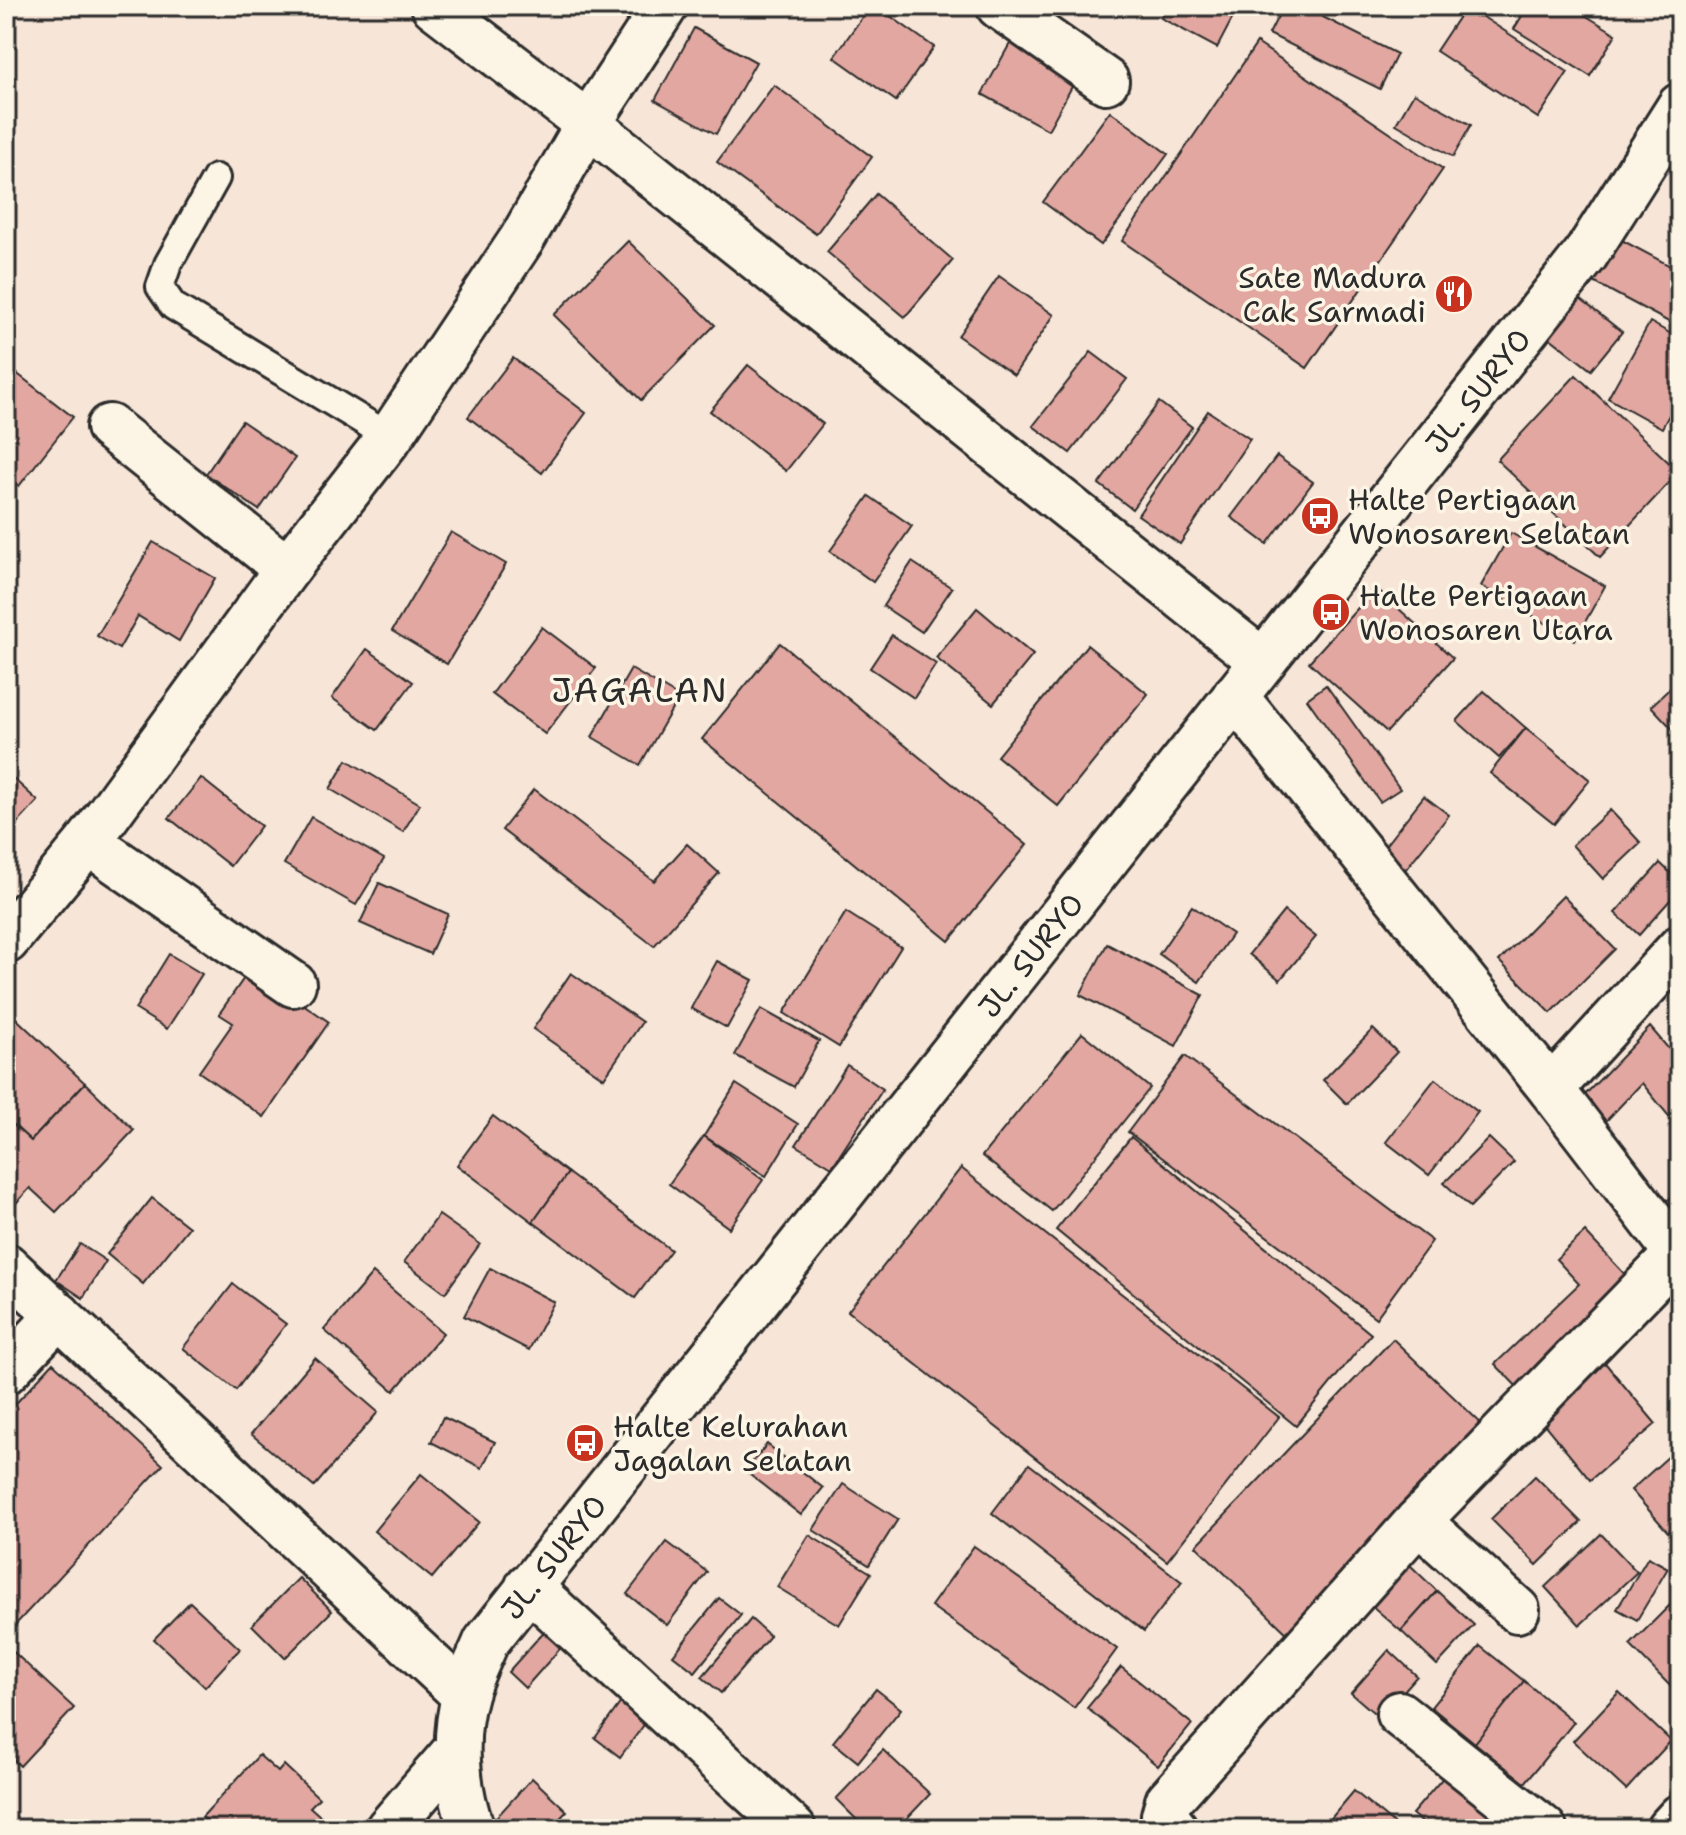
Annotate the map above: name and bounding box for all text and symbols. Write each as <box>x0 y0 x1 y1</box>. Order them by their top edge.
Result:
place label: Sate Madura Cak Sarmadi <box>1238 257 1426 332</box>
restaurant icon: Sate Madura Cak Sarmadi <box>1433 273 1475 315</box>
street label: JL. SURYO <box>1415 320 1540 462</box>
place label: Halte Pertigaan Wonosaren Selatan <box>1348 479 1630 554</box>
bus stop icon: Halte Pertigaan Wonosaren Selatan <box>1299 495 1341 537</box>
place label: Halte Pertigaan Wonosaren Utara <box>1359 575 1613 650</box>
bus stop icon: Halte Pertigaan Wonosaren Utara <box>1310 591 1352 633</box>
district label: JAGALAN <box>551 667 729 713</box>
street label: JL. SURYO <box>968 884 1093 1026</box>
place label: Halte Kelurahan Jagalan Selatan <box>613 1406 852 1481</box>
bus stop icon: Halte Kelurahan Jagalan Selatan <box>564 1422 606 1464</box>
street label: JL. SURYO <box>491 1486 616 1628</box>

